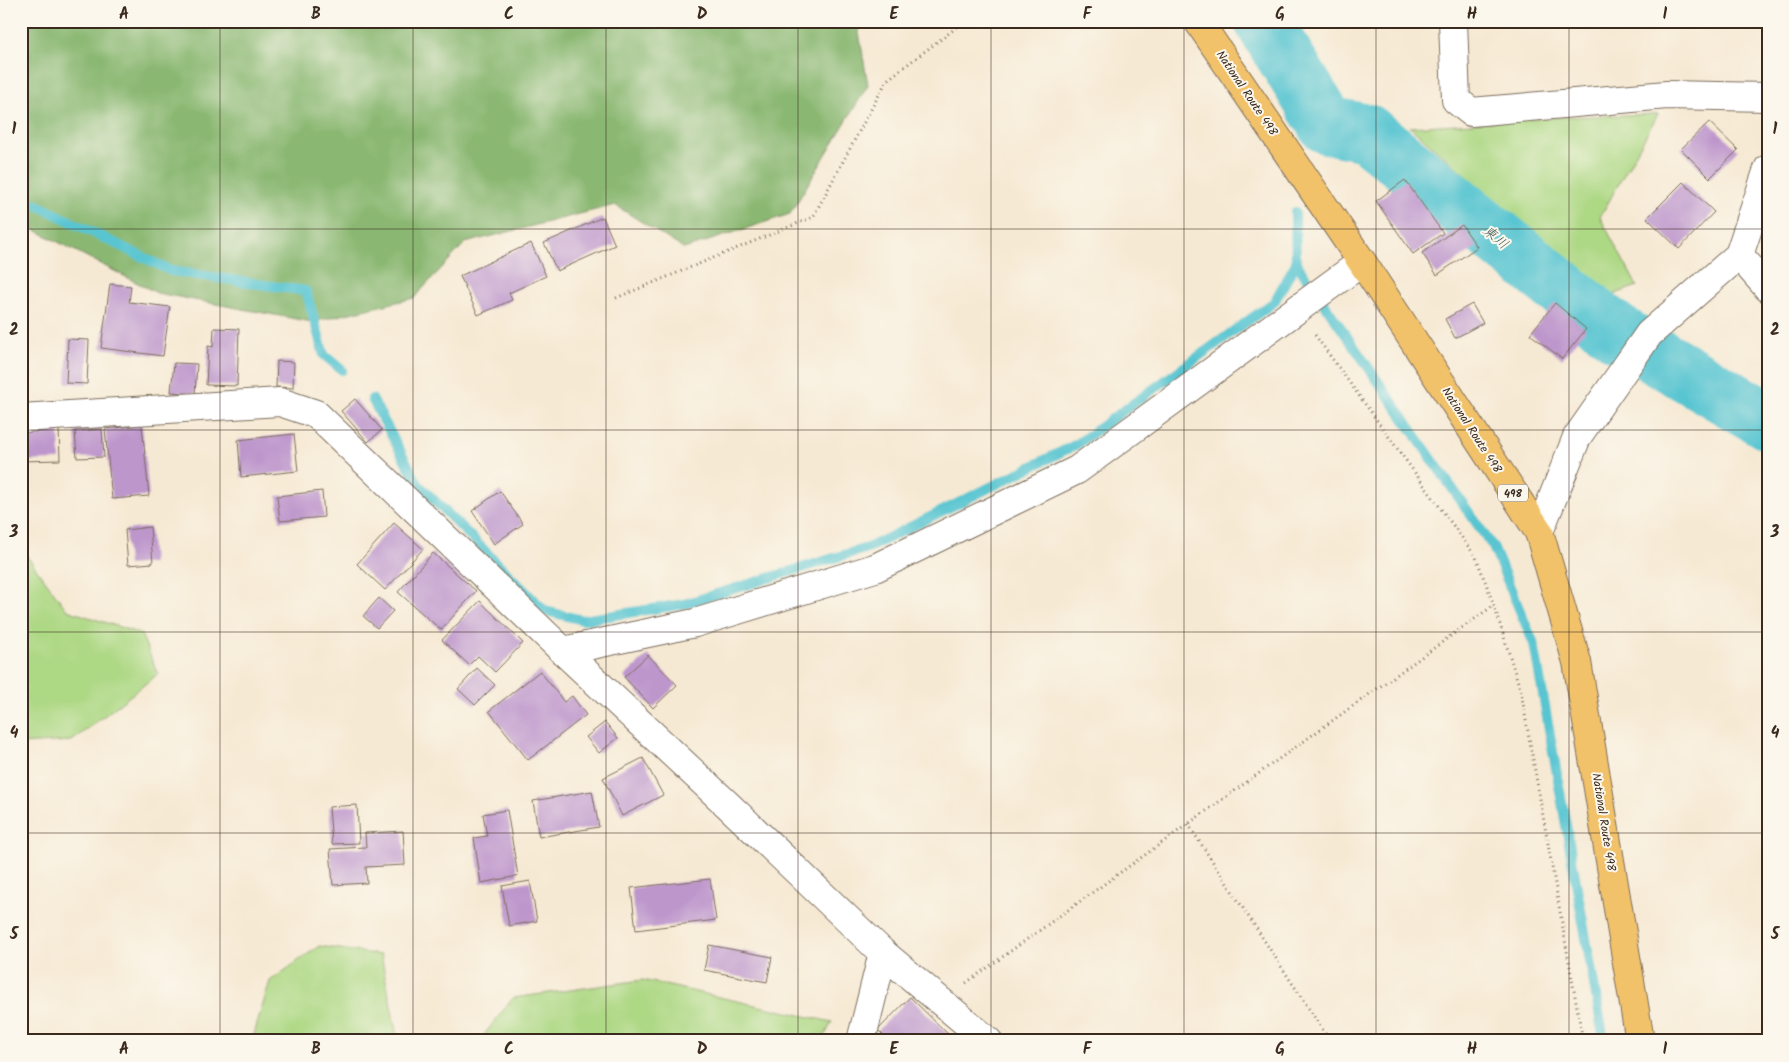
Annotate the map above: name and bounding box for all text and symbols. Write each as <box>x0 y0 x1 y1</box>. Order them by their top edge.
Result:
text: A <box>119 2 129 27</box>
text: B <box>311 2 321 27</box>
text: C <box>504 2 514 27</box>
text: D <box>697 2 708 27</box>
text: E <box>890 2 900 27</box>
text: F <box>1083 2 1093 27</box>
text: G <box>1275 2 1285 27</box>
text: H <box>1467 2 1477 27</box>
text: I <box>1663 2 1668 27</box>
street label: National Route 498 <box>1211 47 1283 140</box>
text: 1 <box>12 117 17 142</box>
text: 1 <box>1773 117 1778 142</box>
water label: 東川 <box>1478 220 1513 255</box>
text: 2 <box>9 318 19 343</box>
text: 2 <box>1770 318 1780 343</box>
street label: National Route 498 <box>1437 383 1507 478</box>
road number: 498 <box>1498 484 1528 502</box>
text: 3 <box>9 520 19 545</box>
text: 3 <box>1770 520 1780 545</box>
text: 4 <box>10 721 19 746</box>
text: 4 <box>1771 721 1780 746</box>
street label: National Route 498 <box>1586 772 1621 873</box>
text: 5 <box>9 922 20 947</box>
text: 5 <box>1770 922 1781 947</box>
text: A <box>119 1037 129 1062</box>
text: B <box>311 1037 321 1062</box>
text: C <box>504 1037 514 1062</box>
text: D <box>697 1037 708 1062</box>
text: E <box>890 1037 900 1062</box>
text: F <box>1083 1037 1093 1062</box>
text: G <box>1275 1037 1285 1062</box>
text: H <box>1467 1037 1477 1062</box>
text: I <box>1663 1037 1668 1062</box>

